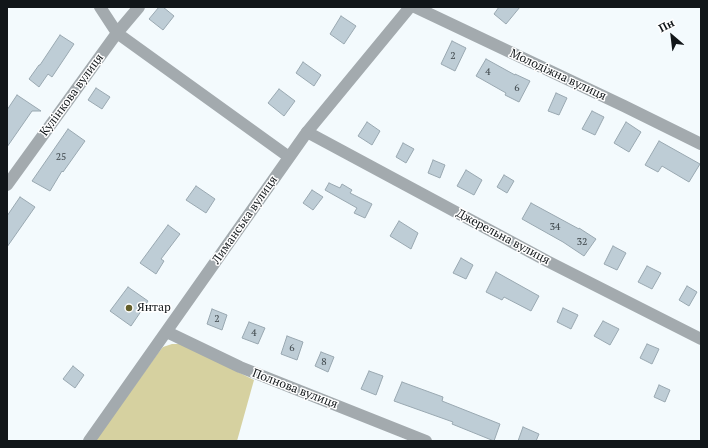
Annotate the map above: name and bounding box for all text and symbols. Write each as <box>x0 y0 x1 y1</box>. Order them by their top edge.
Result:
north arrow <box>652 16 692 56</box>
text: Пн <box>656 16 677 35</box>
street label: Молодіжна вулиця <box>507 46 609 104</box>
house number: 2 <box>450 50 456 62</box>
street label: Кулінкова вулиця <box>37 51 107 139</box>
house number: 4 <box>485 66 491 78</box>
house number: 6 <box>514 82 520 94</box>
house number: 25 <box>56 151 66 163</box>
street label: Лиманська вулиця <box>209 173 281 267</box>
street label: Джерельна вулиця <box>454 206 552 268</box>
house number: 34 <box>550 221 560 233</box>
house number: 32 <box>577 236 587 248</box>
place label: Янтар <box>137 301 171 315</box>
marker: Янтар <box>124 303 134 313</box>
house number: 2 <box>214 313 220 325</box>
house number: 4 <box>251 327 257 339</box>
house number: 6 <box>289 342 295 354</box>
house number: 8 <box>321 356 327 368</box>
street label: Полнова вулиця <box>250 366 340 412</box>

